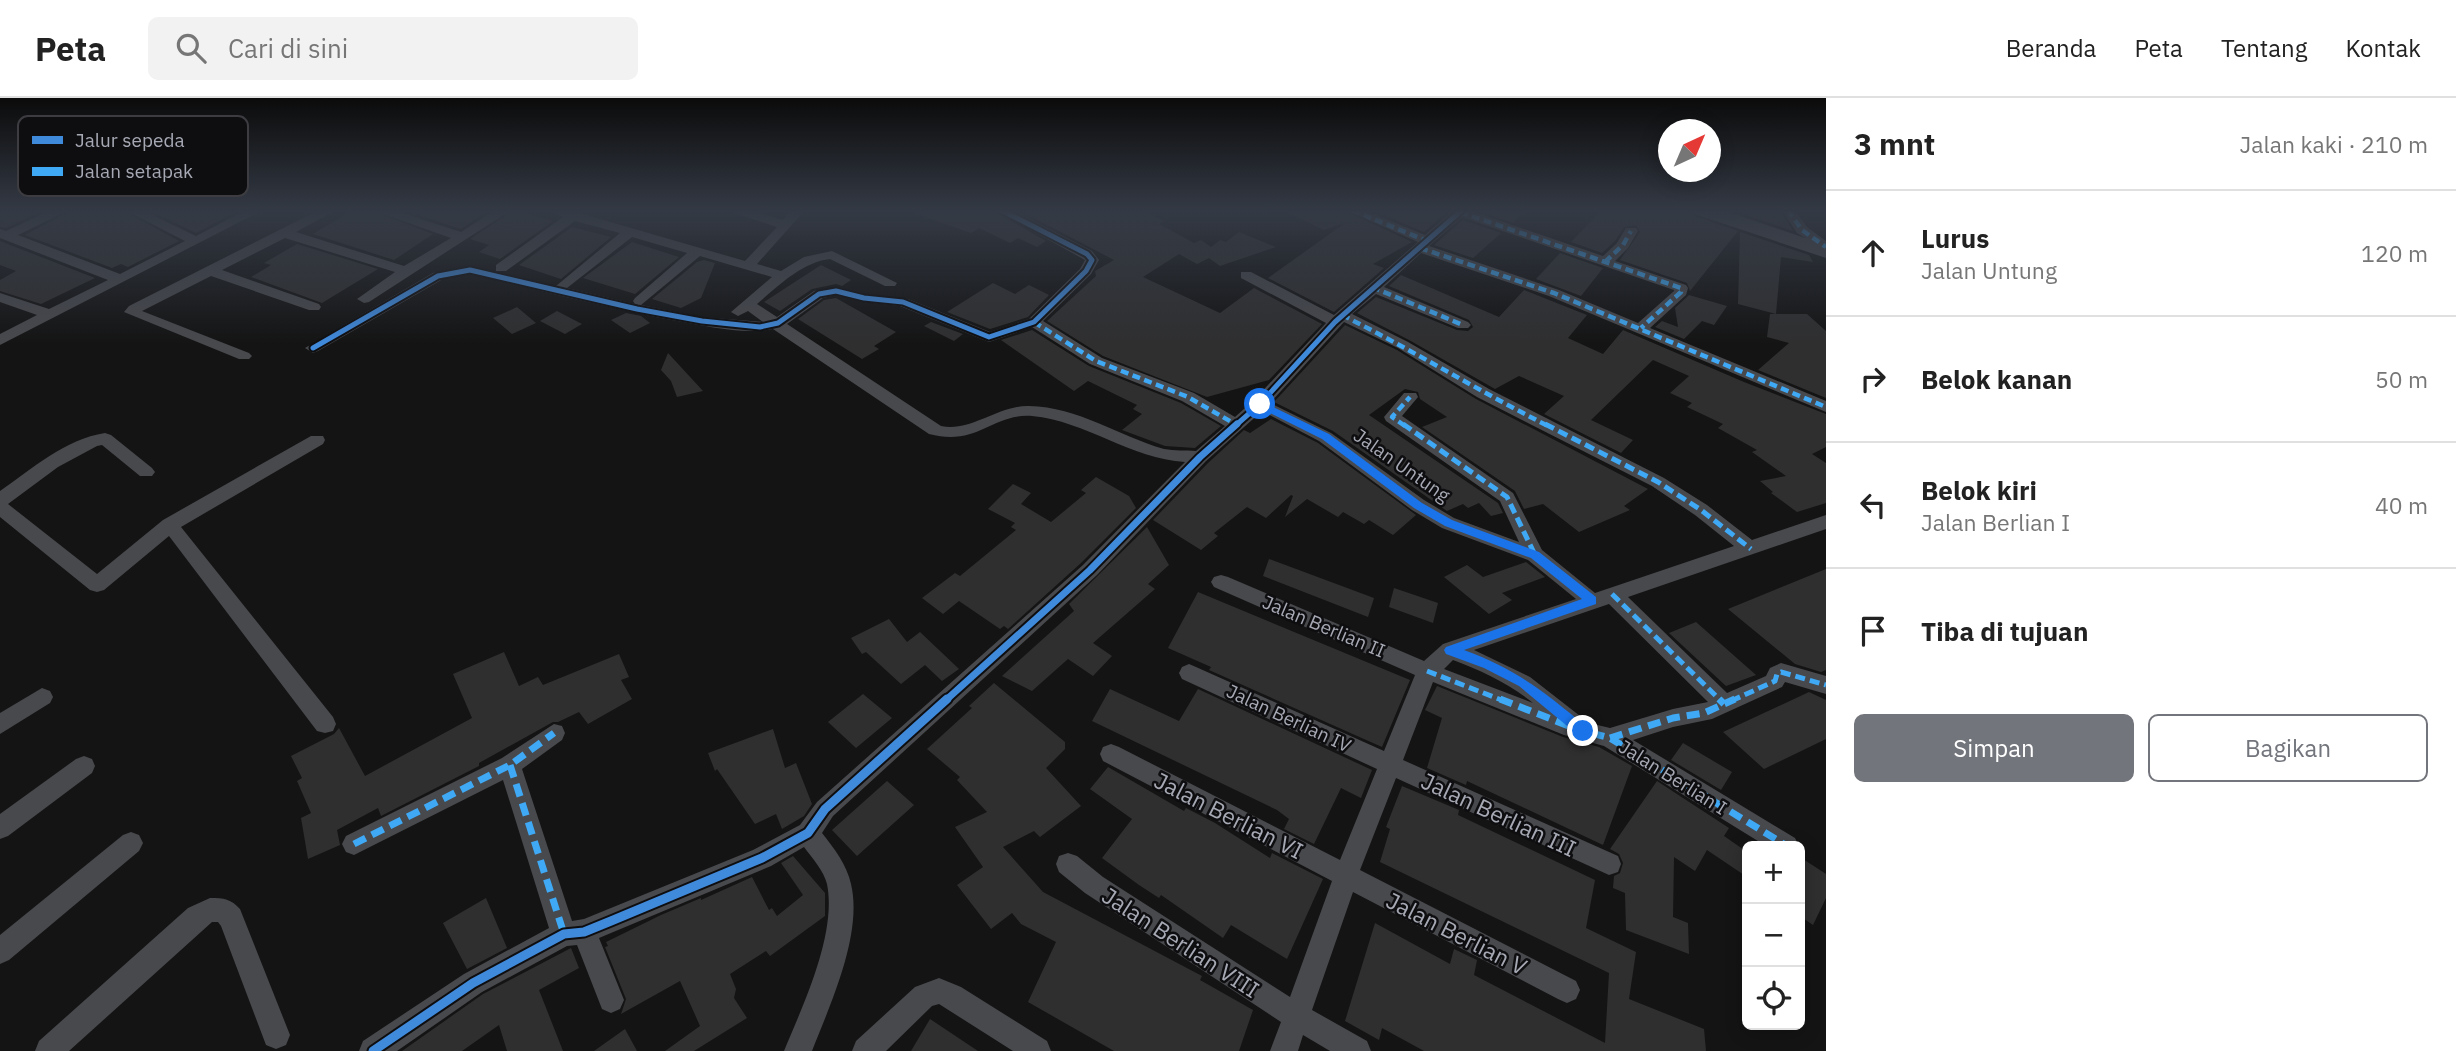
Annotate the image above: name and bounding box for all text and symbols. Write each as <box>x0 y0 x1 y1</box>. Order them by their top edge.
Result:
search box <box>148 17 638 80</box>
text: Peta <box>35 27 106 70</box>
icon: search <box>172 29 210 67</box>
text: Cari di sini <box>228 31 348 65</box>
text: Beranda <box>2006 32 2096 64</box>
text: Peta <box>2134 32 2183 64</box>
text: Tentang <box>2221 32 2307 64</box>
text: Kontak <box>2345 32 2421 64</box>
legend <box>18 116 248 196</box>
north arrow <box>1658 119 1721 182</box>
text: 3 mnt <box>1854 124 1935 163</box>
text: Jalur sepeda <box>75 128 185 152</box>
text: Jalan kaki · 210 m <box>2240 129 2428 159</box>
text: Jalan setapak <box>75 159 193 183</box>
text: Lurus <box>1921 221 1989 255</box>
icon: ahead <box>1854 234 1892 272</box>
text: 120 m <box>2361 238 2428 268</box>
text: Jalan Untung <box>1921 255 2057 285</box>
icon: right <box>1854 360 1892 398</box>
text: Belok kanan <box>1921 362 2072 396</box>
text: 50 m <box>2375 364 2428 394</box>
route start <box>1244 388 1275 419</box>
street label: Jalan Untung <box>1349 423 1455 507</box>
text: Belok kiri <box>1921 473 2037 507</box>
icon: left <box>1854 486 1892 524</box>
text: 40 m <box>2375 490 2428 520</box>
text: Jalan Berlian I <box>1921 507 2070 537</box>
street label: Jalan Berlian II <box>1259 589 1389 663</box>
icon: arrive <box>1854 612 1892 650</box>
text: Tiba di tujuan <box>1921 614 2088 648</box>
street label: Jalan Berlian IV <box>1223 679 1356 758</box>
button: Simpan <box>1854 714 2134 782</box>
button: Bagikan <box>2148 714 2428 782</box>
route end <box>1567 715 1598 746</box>
street label: Jalan Berlian I <box>1614 734 1732 820</box>
street label: Jalan Berlian VI <box>1150 765 1308 865</box>
street label: Jalan Berlian III <box>1417 765 1581 863</box>
map controls <box>1742 841 1805 1030</box>
button: + <box>1742 841 1805 904</box>
street label: Jalan Berlian VIII <box>1097 880 1265 1004</box>
street label: Jalan Berlian V <box>1382 885 1532 981</box>
button: − <box>1742 904 1805 967</box>
button: locate <box>1742 967 1805 1030</box>

